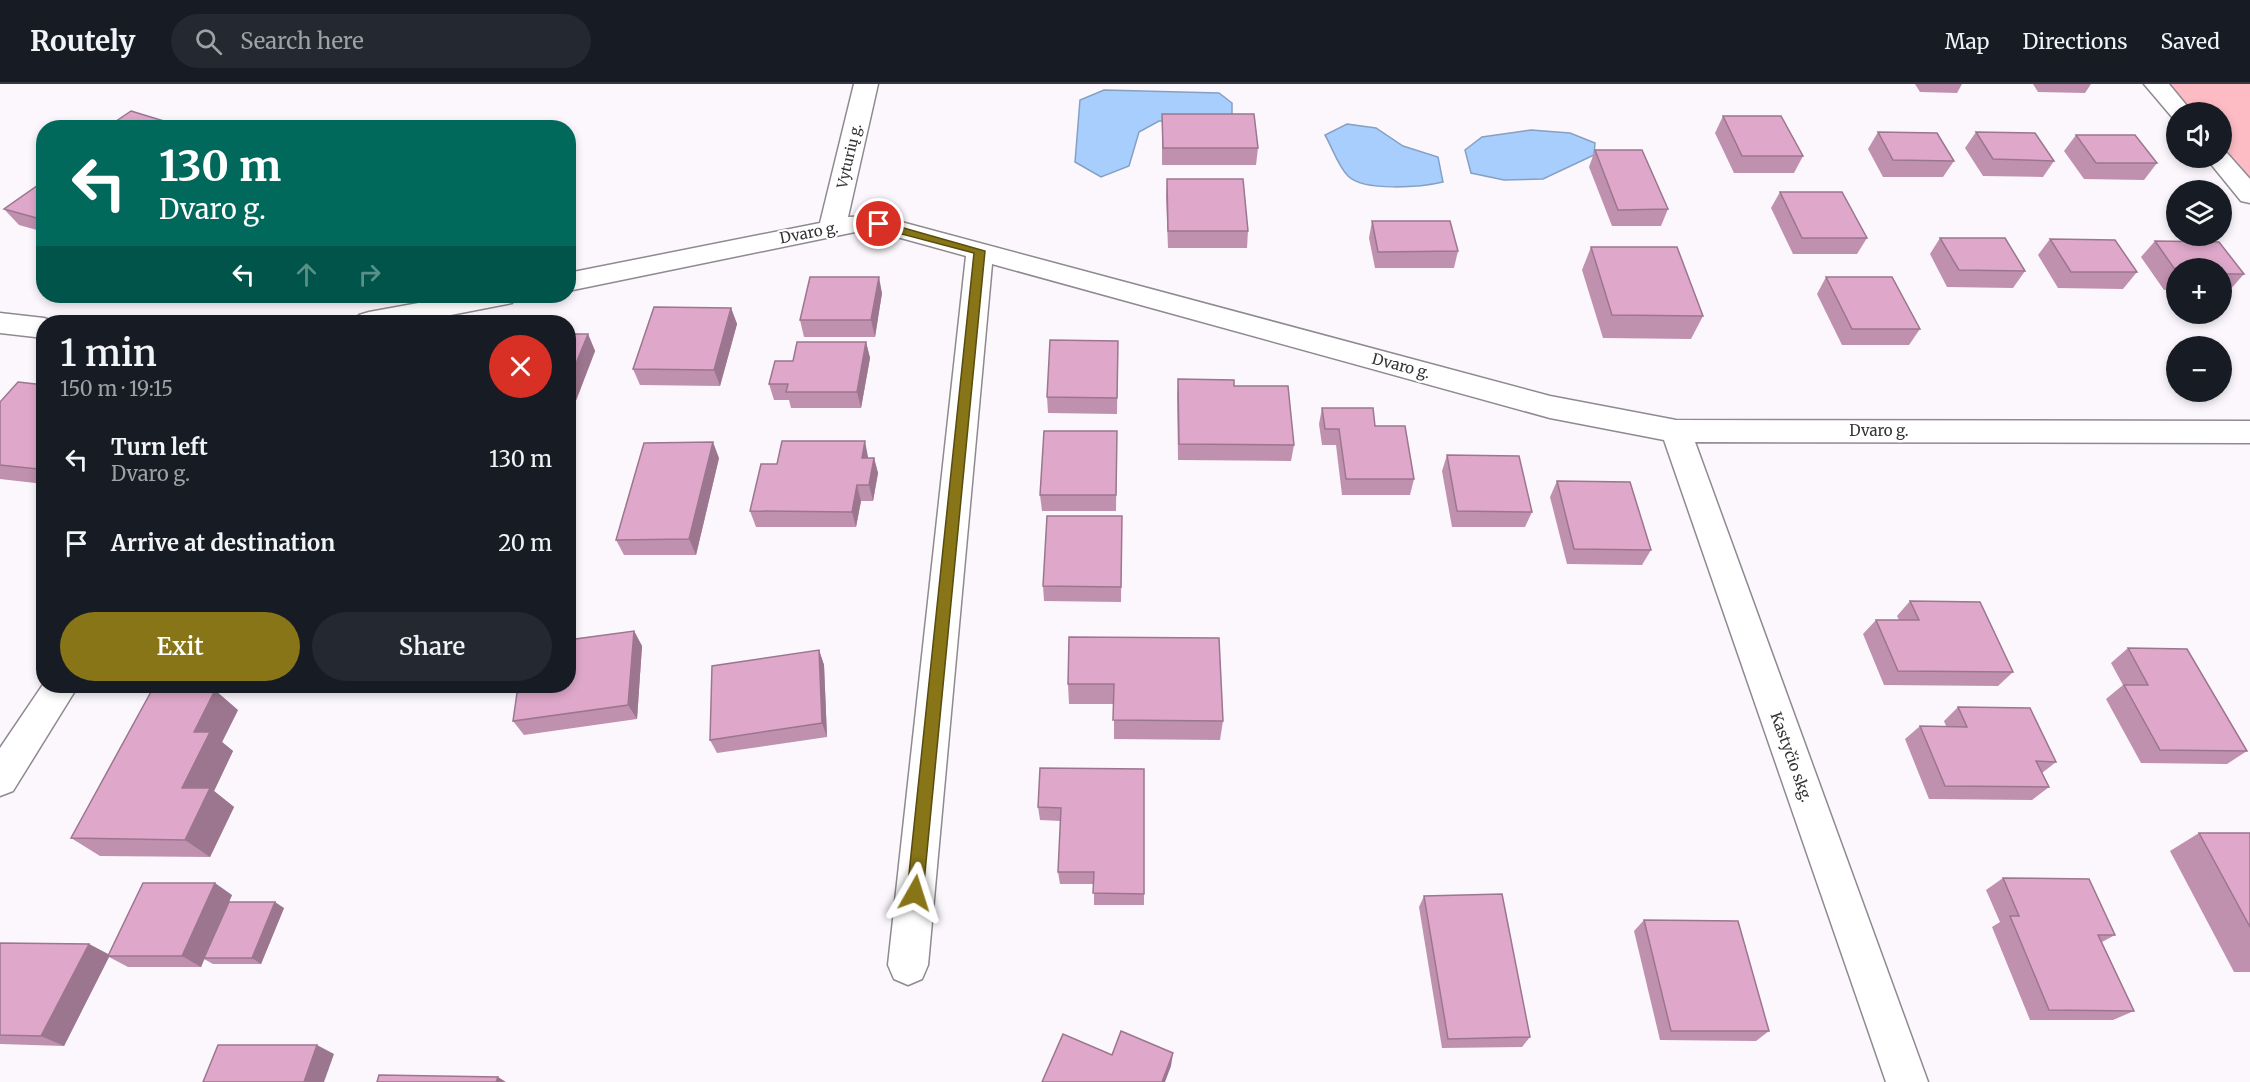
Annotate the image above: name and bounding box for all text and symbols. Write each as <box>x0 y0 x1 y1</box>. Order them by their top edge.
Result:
search box <box>171 14 591 68</box>
text: Routely <box>30 23 135 59</box>
icon: search <box>192 25 225 58</box>
text: Search here <box>240 27 364 55</box>
text: Map <box>1945 28 1989 55</box>
text: Directions <box>2022 28 2127 55</box>
text: Saved <box>2160 28 2220 55</box>
map controls <box>2166 102 2232 402</box>
button: sound <box>2166 102 2232 168</box>
street label: Vyturių g. <box>833 122 865 191</box>
text: 130 m <box>159 140 281 192</box>
icon: left <box>60 144 138 222</box>
button: layers <box>2166 180 2232 246</box>
text: Dvaro g. <box>159 192 266 226</box>
pin <box>853 198 904 249</box>
icon: arrive <box>862 207 895 240</box>
street label: Dvaro g. <box>778 218 840 247</box>
icon: left <box>227 258 260 291</box>
icon: ahead <box>290 258 323 291</box>
icon: right <box>353 258 386 291</box>
button: + <box>2166 258 2232 324</box>
text: 1 min <box>60 331 157 376</box>
button: close <box>489 335 552 398</box>
button: − <box>2166 336 2232 402</box>
street label: Dvaro g. <box>1370 349 1432 382</box>
text: 150 m · 19:15 <box>60 376 173 401</box>
street label: Dvaro g. <box>1849 421 1909 440</box>
text: Turn left <box>111 433 208 461</box>
icon: left <box>60 443 93 476</box>
text: 130 m <box>489 445 552 473</box>
text: Dvaro g. <box>111 461 190 486</box>
icon: arrive <box>60 527 93 560</box>
text: Arrive at destination <box>111 529 335 557</box>
text: 20 m <box>498 529 552 557</box>
button: Exit <box>60 612 300 681</box>
button: Share <box>312 612 552 681</box>
street label: Kastyčio skg. <box>1766 709 1817 804</box>
position arrow <box>883 861 947 925</box>

